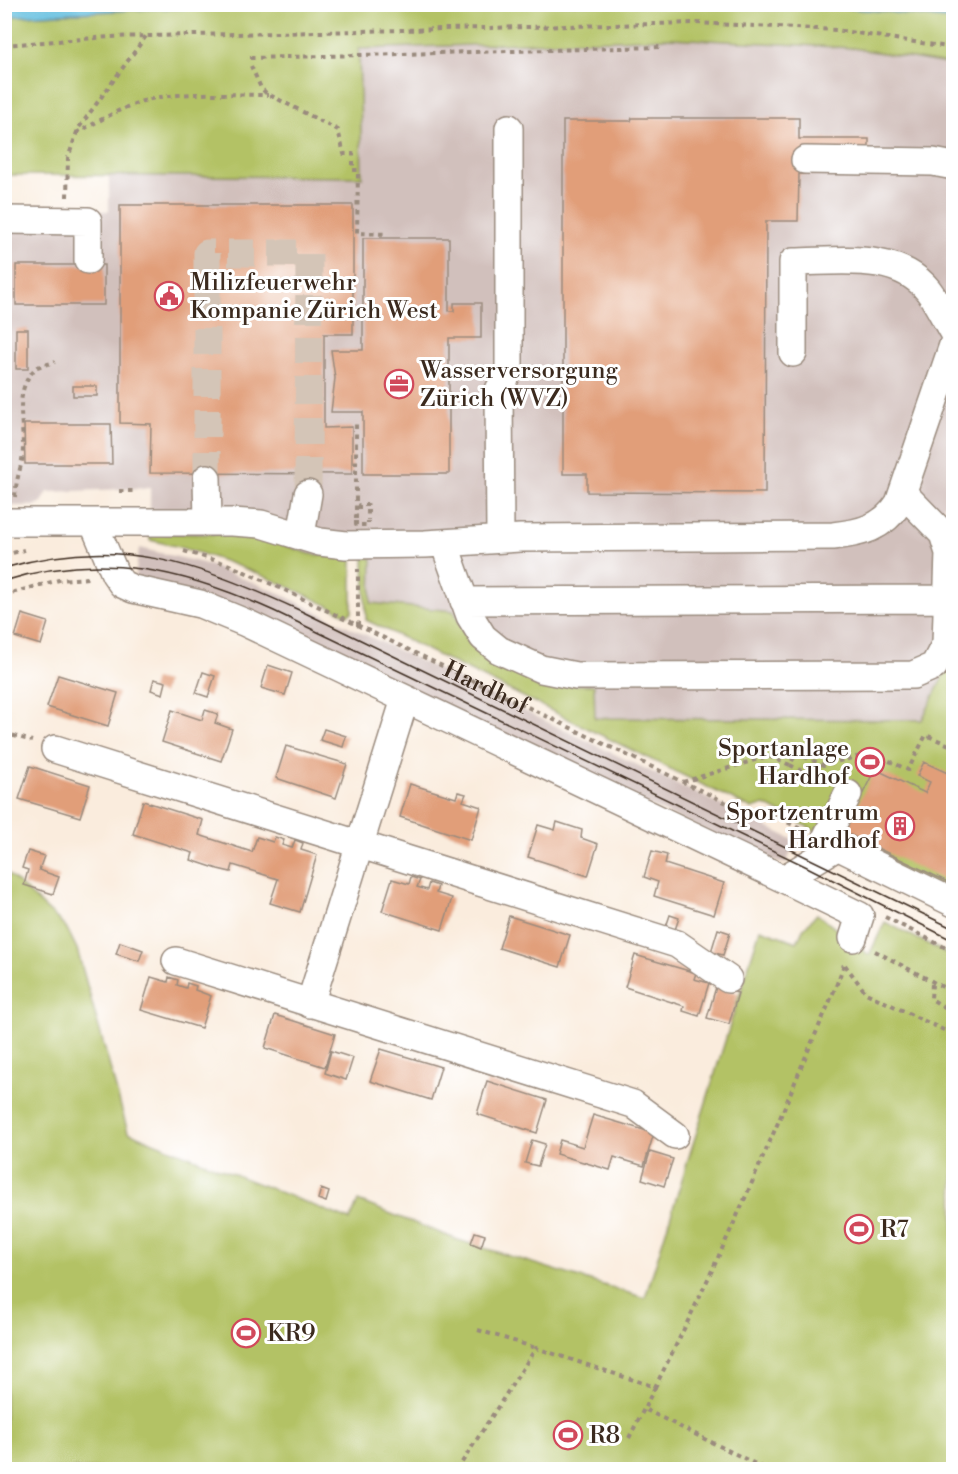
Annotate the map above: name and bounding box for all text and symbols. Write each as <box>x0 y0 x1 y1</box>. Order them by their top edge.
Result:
place label: Milizfeuerwehr Kompanie Zürich West <box>190 268 438 326</box>
public building icon: Milizfeuerwehr Kompanie Zürich West <box>153 280 185 312</box>
place label: Wasserversorgung Zürich (WVZ) <box>419 356 618 414</box>
office icon: Wasserversorgung Zürich (WVZ) <box>383 368 415 400</box>
street label: Hardhof <box>438 655 535 722</box>
place label: Sportanlage Hardhof <box>718 734 850 792</box>
sports icon: Sportanlage Hardhof <box>854 746 886 778</box>
place label: Sportzentrum Hardhof <box>726 798 880 856</box>
building icon: Sportzentrum Hardhof <box>884 810 916 842</box>
sports icon: R7 <box>843 1213 875 1245</box>
place label: R7 <box>880 1215 909 1245</box>
sports icon: KR9 <box>230 1317 262 1349</box>
place label: KR9 <box>267 1319 316 1349</box>
sports icon: R8 <box>552 1419 584 1451</box>
place label: R8 <box>589 1421 620 1451</box>

